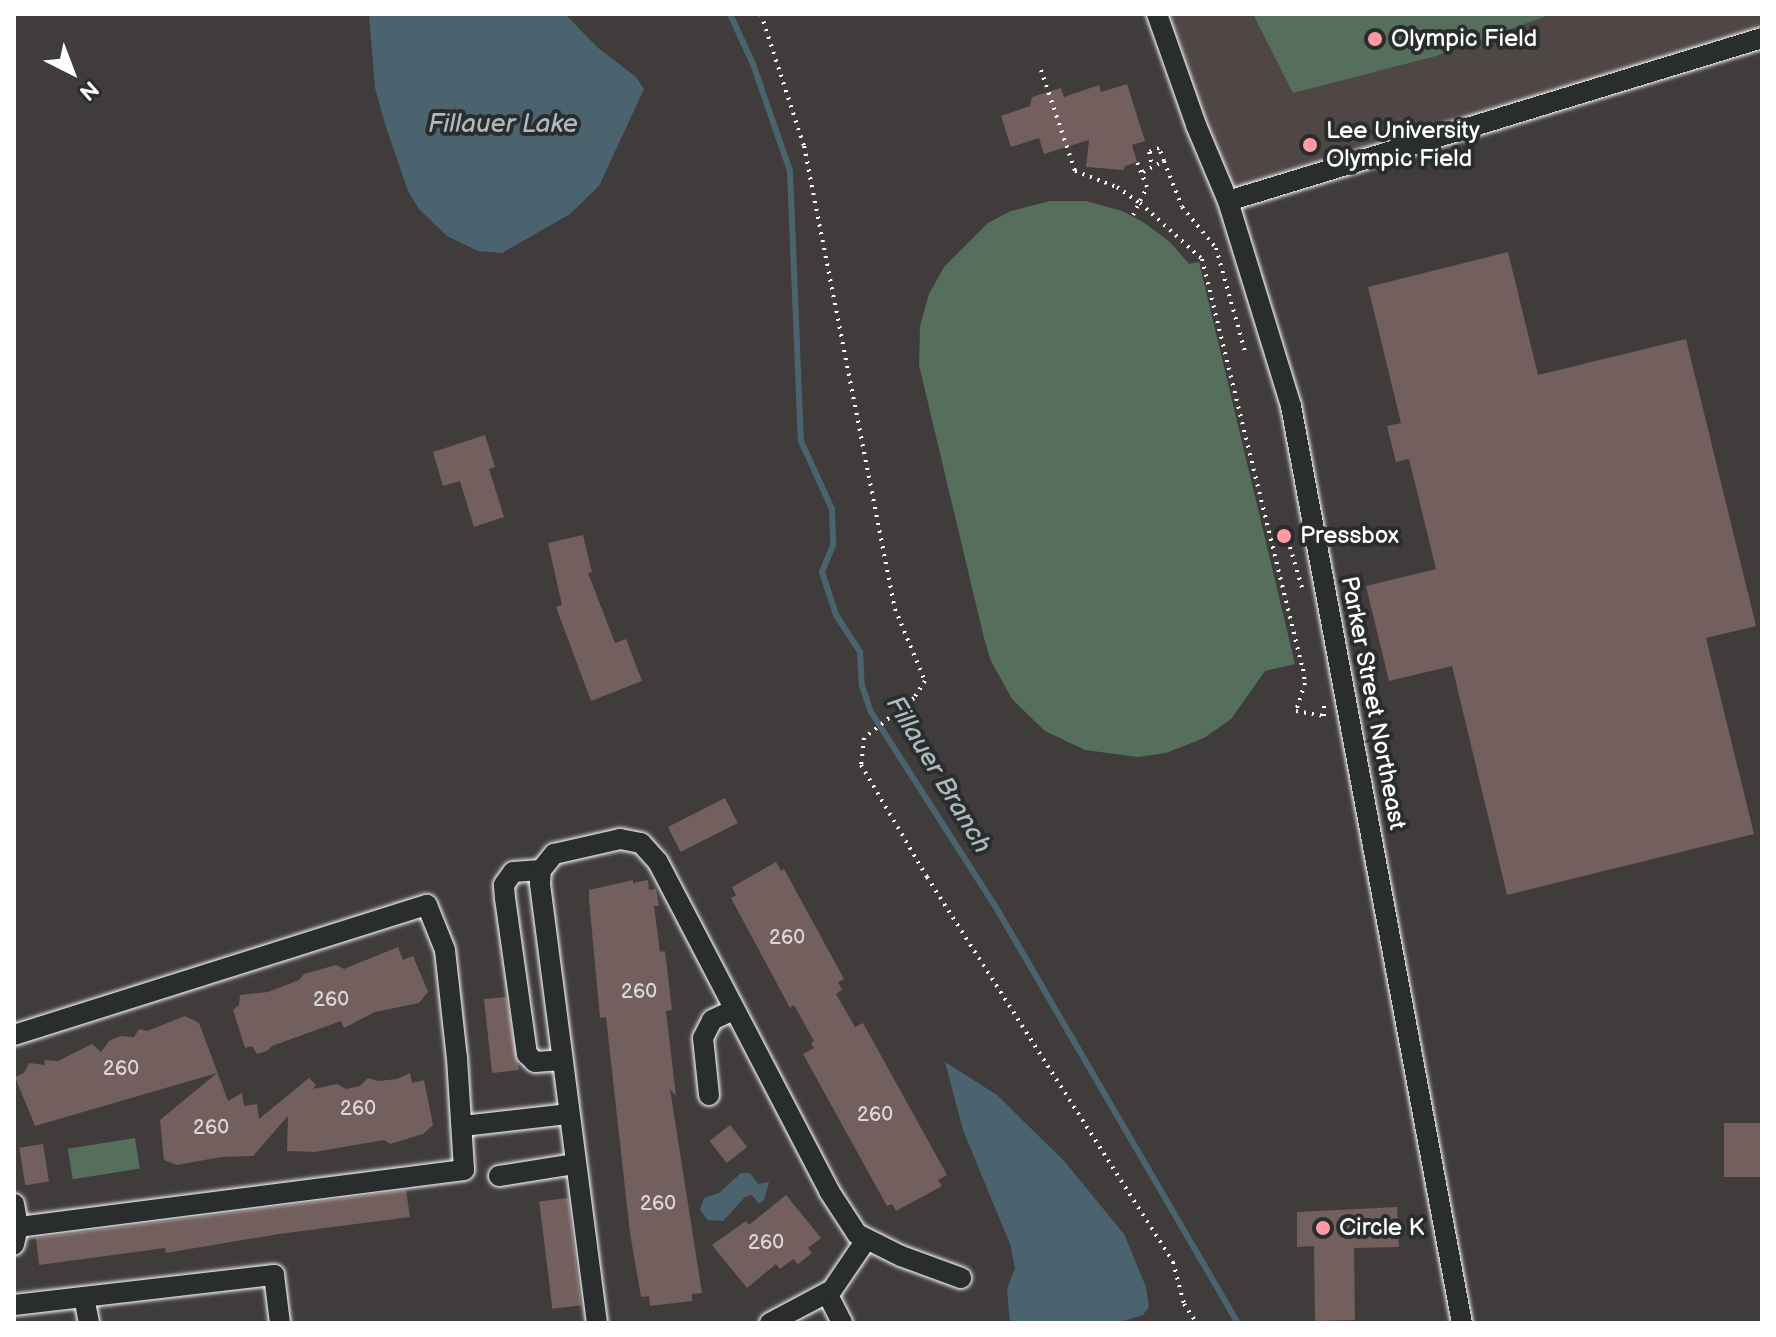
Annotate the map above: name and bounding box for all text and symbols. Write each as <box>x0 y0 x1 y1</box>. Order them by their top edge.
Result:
place label: Olympic Field <box>1391 25 1537 53</box>
marker: Olympic Field <box>1366 30 1384 48</box>
north arrow <box>32 32 112 112</box>
text: N <box>73 75 104 106</box>
water label: Fillauer Lake <box>428 109 578 141</box>
place label: Lee University Olympic Field <box>1326 117 1480 173</box>
marker: Lee University Olympic Field <box>1301 136 1319 154</box>
place label: Pressbox <box>1300 522 1399 550</box>
marker: Pressbox <box>1275 527 1293 545</box>
street label: Parker Street Northeast <box>1334 574 1412 832</box>
water label: Fillauer Branch <box>879 691 997 859</box>
house number: 260 <box>769 926 805 950</box>
house number: 260 <box>621 980 657 1004</box>
house number: 260 <box>313 988 349 1012</box>
house number: 260 <box>103 1057 139 1081</box>
house number: 260 <box>340 1097 376 1121</box>
house number: 260 <box>857 1103 893 1127</box>
house number: 260 <box>193 1116 229 1140</box>
house number: 260 <box>640 1192 676 1216</box>
place label: Circle K <box>1339 1214 1424 1242</box>
marker: Circle K <box>1314 1219 1332 1237</box>
house number: 260 <box>748 1231 784 1255</box>

